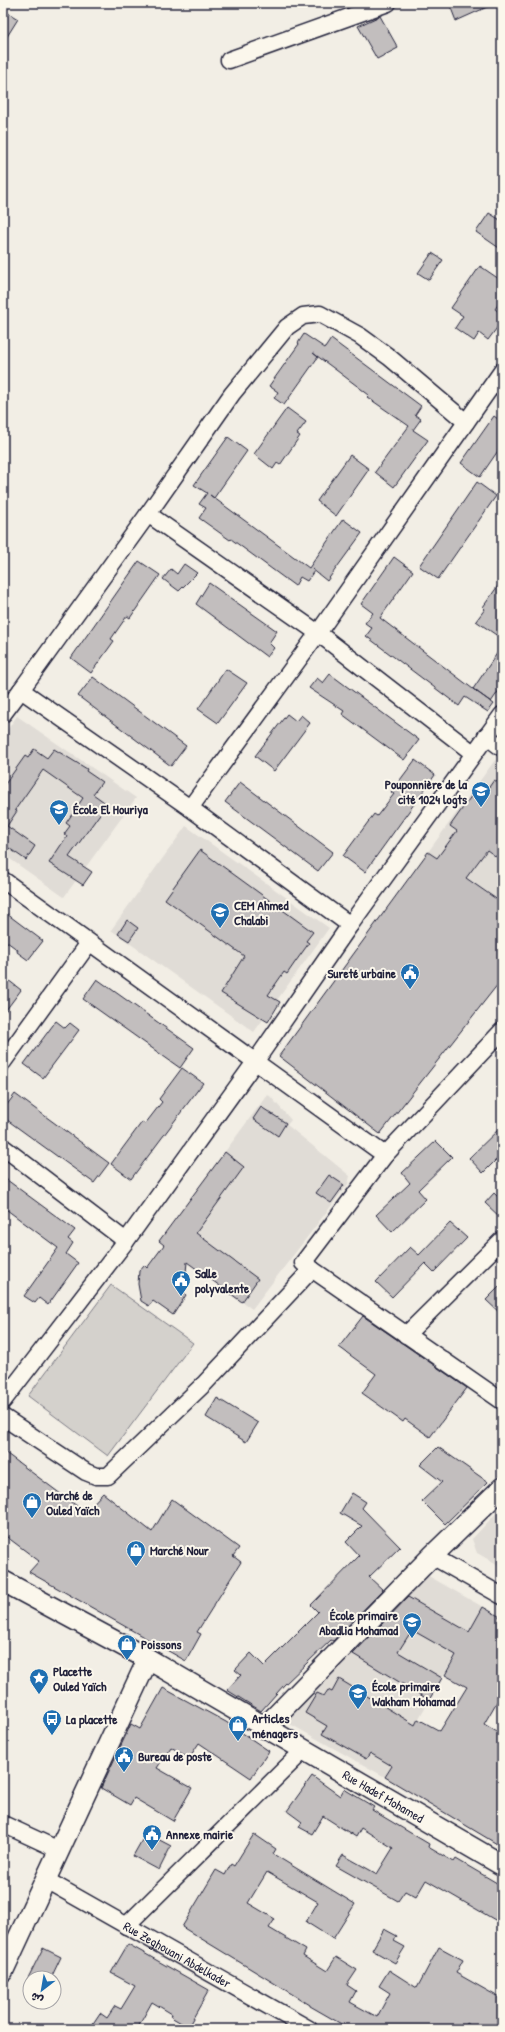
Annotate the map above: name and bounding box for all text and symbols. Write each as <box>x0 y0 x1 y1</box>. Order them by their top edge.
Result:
place label: Pouponnière de la cité 1024 logts <box>385 775 468 809</box>
school or university icon: Pouponnière de la cité 1024 logts <box>470 780 492 808</box>
school or university icon: École El Houriya <box>48 798 70 826</box>
place label: École El Houriya <box>73 800 149 819</box>
place label: CEM Ahmed Chalabi <box>234 896 289 929</box>
school or university icon: CEM Ahmed Chalabi <box>209 901 231 929</box>
public building icon: Sureté urbaine <box>399 962 421 990</box>
place label: Sureté urbaine <box>327 964 397 982</box>
place label: Salle polyvalente <box>195 1264 250 1298</box>
public building icon: Salle polyvalente <box>170 1269 192 1297</box>
place label: Marché de Ouled Yaïch <box>46 1486 100 1519</box>
shop icon: Marché de Ouled Yaïch <box>21 1491 43 1519</box>
shop icon: Marché Nour <box>125 1539 147 1567</box>
place label: Marché Nour <box>150 1541 210 1559</box>
place label: École primaire Abadlia Mohamad <box>319 1606 399 1639</box>
school or university icon: École primaire Abadlia Mohamad <box>401 1611 423 1639</box>
shop icon: Poissons <box>116 1633 138 1661</box>
place label: Poissons <box>141 1635 182 1653</box>
place label: Placette Ouled Yaïch <box>53 1662 107 1695</box>
place icon: Placette Ouled Yaïch <box>28 1667 50 1695</box>
place label: École primaire Wakham Mohamad <box>372 1677 456 1710</box>
school or university icon: École primaire Wakham Mohamad <box>347 1682 369 1710</box>
bus stop icon: La placette <box>41 1708 63 1736</box>
place label: Articles ménagers <box>252 1709 298 1743</box>
place label: La placette <box>66 1710 118 1729</box>
shop icon: Articles ménagers <box>227 1714 249 1742</box>
public building icon: Bureau de poste <box>113 1745 135 1773</box>
place label: Bureau de poste <box>138 1747 213 1766</box>
street label: Rue Hadef Mohamed <box>339 1765 427 1827</box>
public building icon: Annexe mairie <box>141 1823 163 1851</box>
place label: Annexe mairie <box>166 1825 234 1843</box>
street label: Rue Zeghouani Abdelkader <box>120 1917 234 1992</box>
north arrow <box>22 1970 62 2010</box>
text: ش <box>28 1989 46 2008</box>

